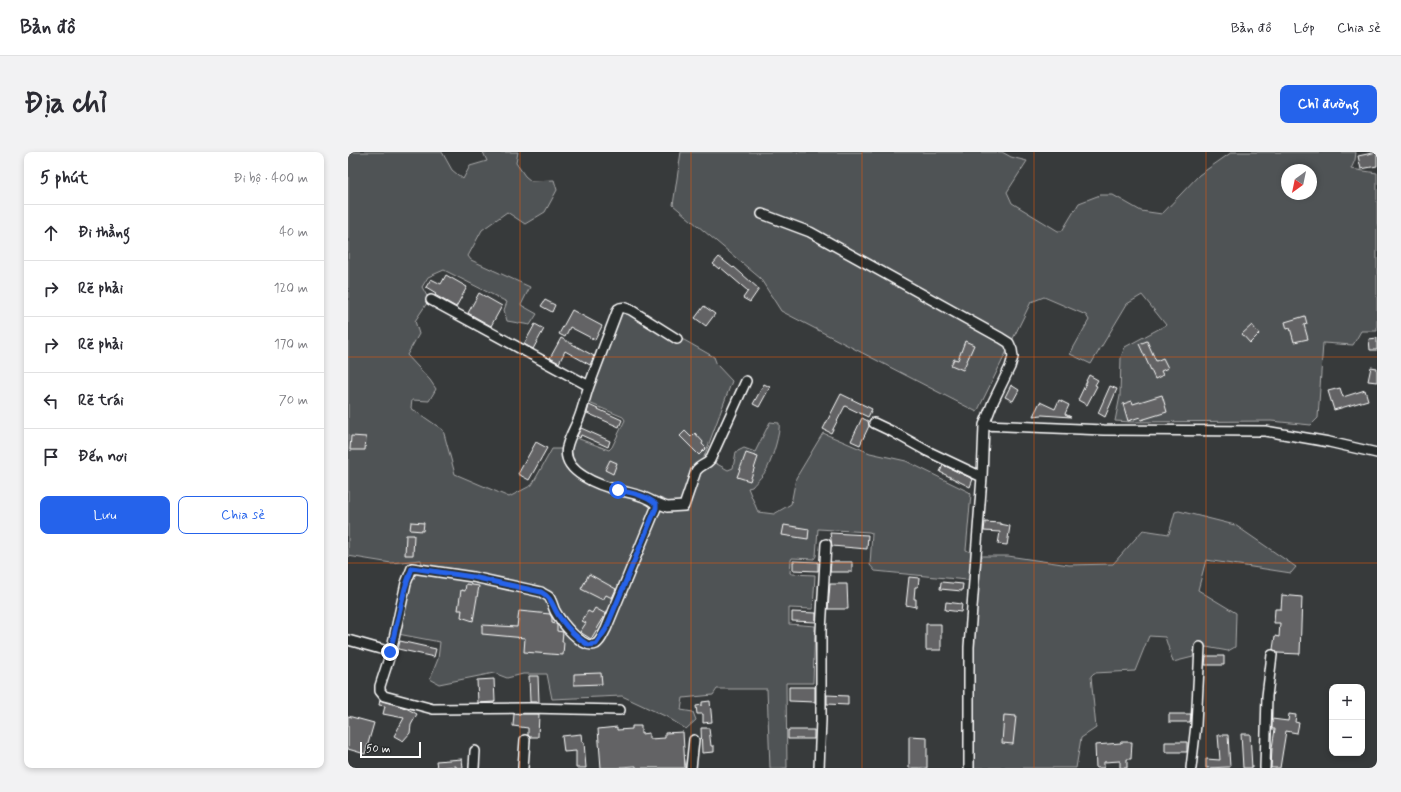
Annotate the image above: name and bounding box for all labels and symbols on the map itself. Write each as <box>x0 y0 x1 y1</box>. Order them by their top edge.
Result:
north arrow <box>1281 164 1317 200</box>
route start <box>609 481 627 499</box>
route end <box>381 643 399 661</box>
scale bar <box>360 740 421 759</box>

